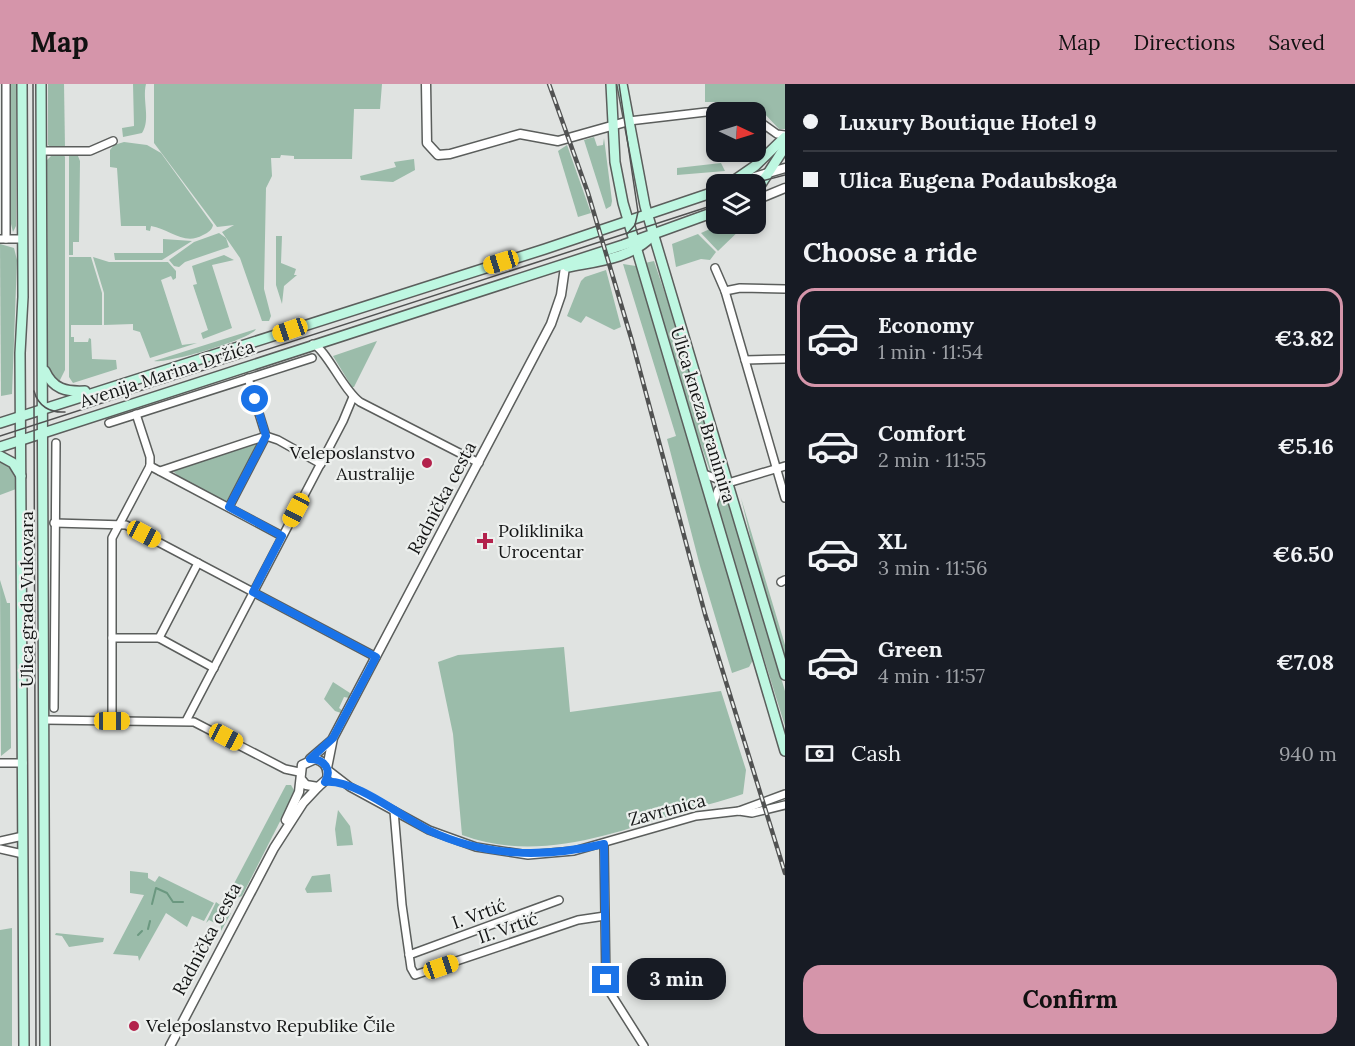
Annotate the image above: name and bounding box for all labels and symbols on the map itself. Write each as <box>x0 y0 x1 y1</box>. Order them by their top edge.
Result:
north arrow <box>706 102 766 162</box>
car <box>481 248 521 276</box>
car <box>270 316 310 344</box>
street label: Ulica kneza Branimira <box>666 324 741 506</box>
street label: Avenija Marina Držića <box>76 334 257 413</box>
route start <box>241 385 268 412</box>
street label: Radnička cesta <box>402 437 481 558</box>
place label: Veleposlanstvo Australije <box>289 441 415 485</box>
marker: Veleposlanstvo Australije <box>420 456 434 470</box>
car <box>280 490 312 530</box>
street label: Ulica grada Vukovara <box>15 511 38 687</box>
car <box>124 518 164 550</box>
place label: Poliklinika Urocentar <box>498 519 584 563</box>
marker: Poliklinika Urocentar <box>476 532 494 550</box>
car <box>94 712 130 730</box>
car <box>206 721 246 753</box>
street label: Zavrtnica <box>626 788 708 831</box>
street label: Radnička cesta <box>167 878 246 999</box>
street label: I. Vrtić <box>448 893 509 934</box>
street label: II. Vrtić <box>475 907 541 949</box>
car <box>421 953 461 981</box>
callout: 3 min <box>627 959 726 1001</box>
route end <box>592 966 619 993</box>
place label: Veleposlanstvo Republike Čile <box>145 1014 395 1037</box>
marker: Veleposlanstvo Republike Čile <box>127 1019 141 1033</box>

